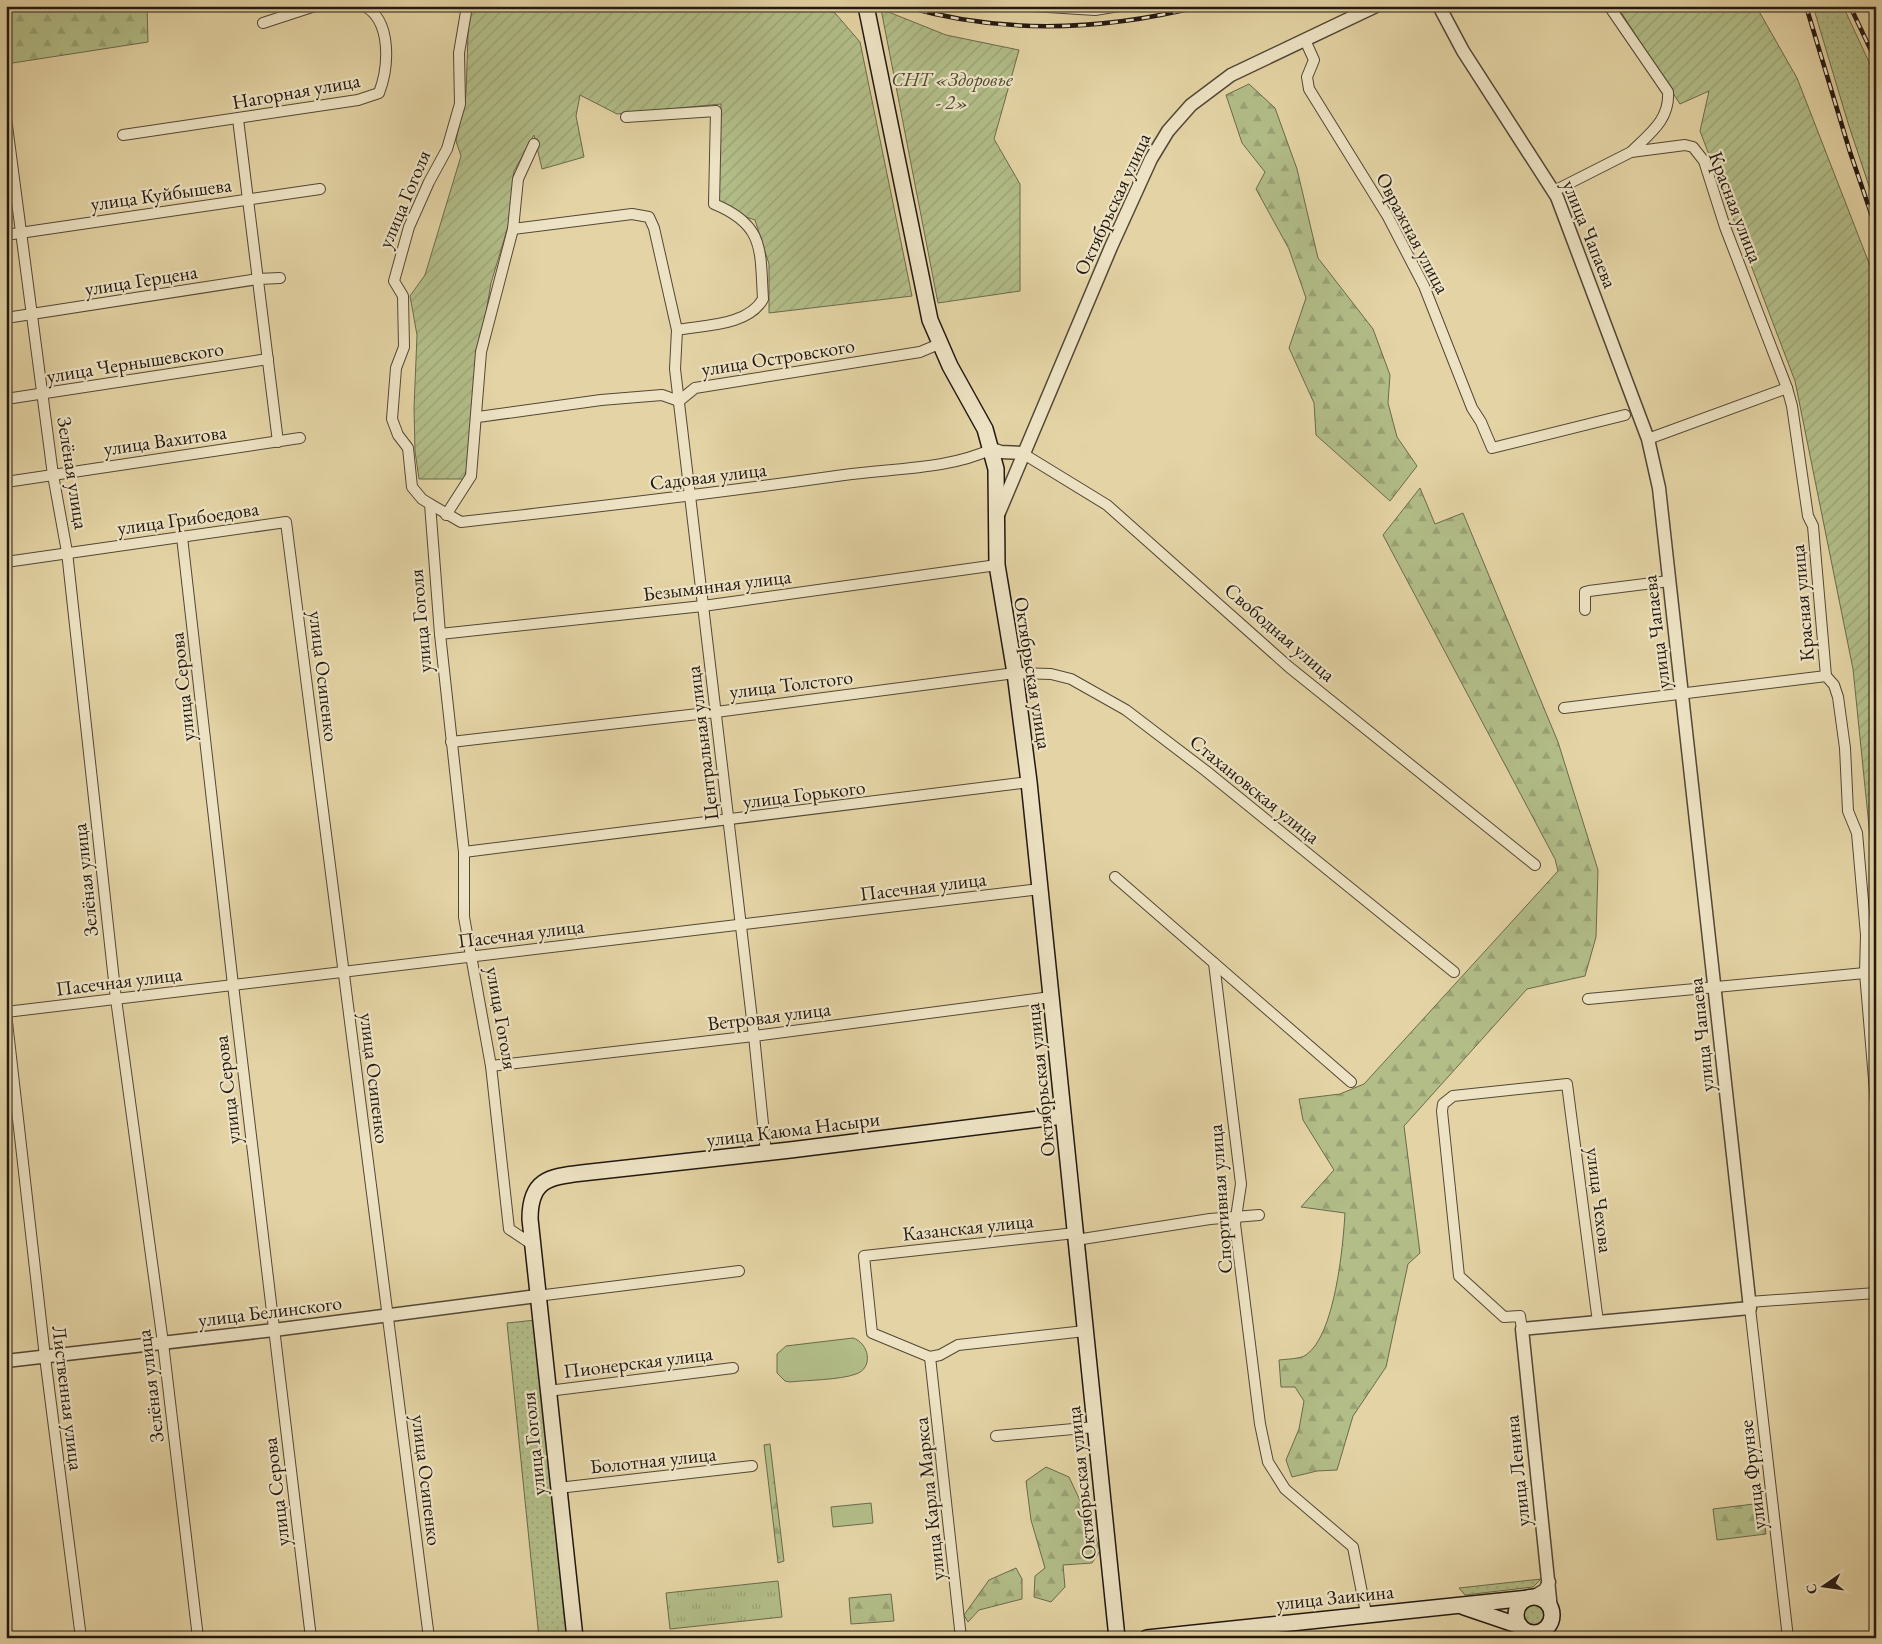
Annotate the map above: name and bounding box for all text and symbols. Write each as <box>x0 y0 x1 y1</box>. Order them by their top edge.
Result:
park label: СНТ «Здоровье - 2» <box>891 66 1013 115</box>
street label: Нагорная улица <box>230 67 362 115</box>
street label: Октябрьская улица <box>1068 129 1156 279</box>
street label: улица Гоголя <box>372 146 436 252</box>
street label: Красная улица <box>1703 148 1769 266</box>
street label: Овражная улица <box>1370 168 1456 298</box>
street label: улица Куйбышева <box>89 171 233 217</box>
street label: улица Чапаева <box>1556 176 1624 292</box>
street label: улица Герцена <box>83 258 199 302</box>
street label: улица Островского <box>699 332 857 382</box>
street label: улица Чернышевского <box>45 335 226 389</box>
street label: Зелёная улица <box>51 415 95 531</box>
street label: улица Вахитова <box>102 418 228 462</box>
street label: Садовая улица <box>648 456 768 496</box>
street label: улица Грибоедова <box>116 495 260 541</box>
street label: Красная улица <box>1784 544 1820 662</box>
street label: Безымянная улица <box>641 563 793 607</box>
street label: улица Гоголя <box>403 568 437 674</box>
street label: улица Чапаева <box>1636 574 1676 690</box>
street label: Свободная улица <box>1219 577 1341 687</box>
street label: Октябрьская улица <box>1008 595 1058 751</box>
street label: улица Осипенко <box>303 609 345 743</box>
street label: улица Серова <box>163 631 201 743</box>
street label: Центральная улица <box>680 664 724 822</box>
street label: улица Толстого <box>728 664 854 704</box>
street label: Стахановская улица <box>1185 728 1325 850</box>
street label: улица Горького <box>741 774 867 814</box>
street label: Зелёная улица <box>66 822 104 938</box>
street label: Пасечная улица <box>858 865 988 907</box>
street label: Пасечная улица <box>456 912 586 954</box>
street label: Пасечная улица <box>54 960 184 1002</box>
street label: улица Гоголя <box>480 964 524 1072</box>
street label: улица Чапаева <box>1682 977 1720 1093</box>
street label: Ветровая улица <box>706 996 832 1036</box>
street label: Октябрьская улица <box>1019 1002 1061 1158</box>
street label: улица Осипенко <box>354 1011 396 1145</box>
street label: улица Серова <box>207 1034 247 1146</box>
street label: улица Каюма Насыри <box>705 1105 882 1153</box>
street label: Спортивная улица <box>1202 1123 1238 1275</box>
street label: улица Чехова <box>1581 1146 1619 1254</box>
street label: Казанская улица <box>901 1207 1035 1247</box>
street label: улица Белинского <box>197 1289 343 1333</box>
street label: Лиственная улица <box>46 1324 90 1472</box>
street label: Зелёная улица <box>130 1328 170 1444</box>
street label: Пионерская улица <box>562 1340 714 1384</box>
street label: улица Гоголя <box>515 1391 551 1497</box>
street label: Октябрьская улица <box>1060 1405 1102 1561</box>
street label: улица Осипенко <box>406 1413 448 1547</box>
street label: улица Ленина <box>1498 1414 1536 1528</box>
street label: улица Карла Маркса <box>907 1416 951 1582</box>
street label: улица Фрунзе <box>1732 1418 1772 1531</box>
street label: улица Серова <box>256 1436 296 1548</box>
street label: Болотная улица <box>589 1440 717 1480</box>
north arrow <box>1800 1562 1850 1612</box>
street label: улица Заикина <box>1275 1578 1395 1616</box>
text: С <box>1801 1582 1821 1596</box>

